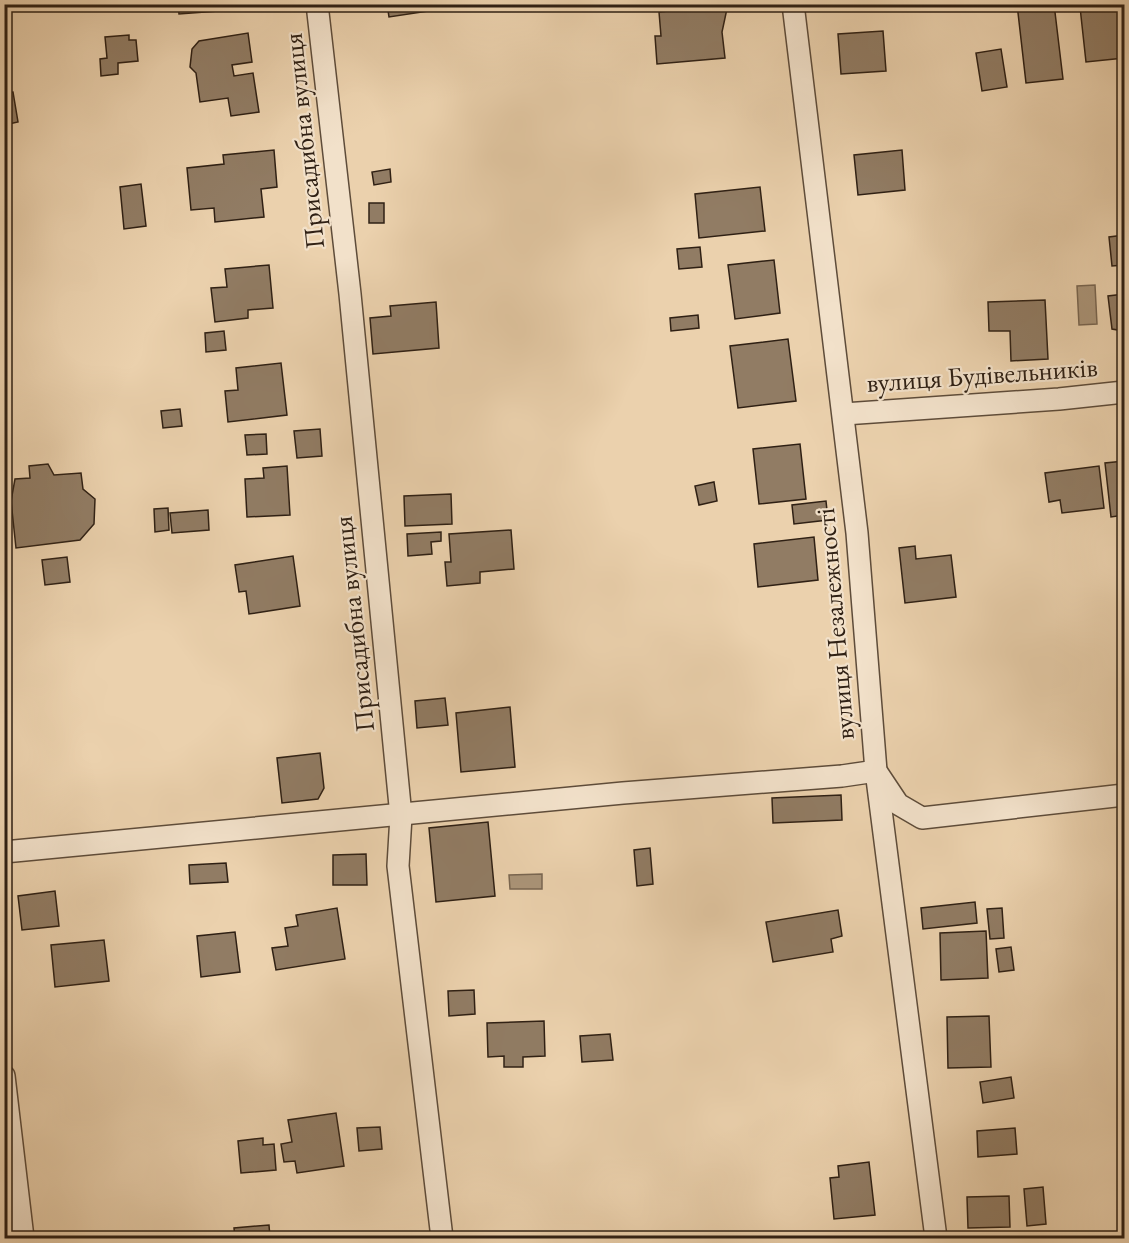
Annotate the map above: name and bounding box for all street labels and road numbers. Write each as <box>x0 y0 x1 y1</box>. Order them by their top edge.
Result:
street label: Присадибна вулиця <box>275 31 332 251</box>
street label: вулиця Будівельників <box>865 349 1099 400</box>
street label: вулиця Незалежності <box>807 506 862 741</box>
street label: Присадибна вулиця <box>325 514 382 734</box>

